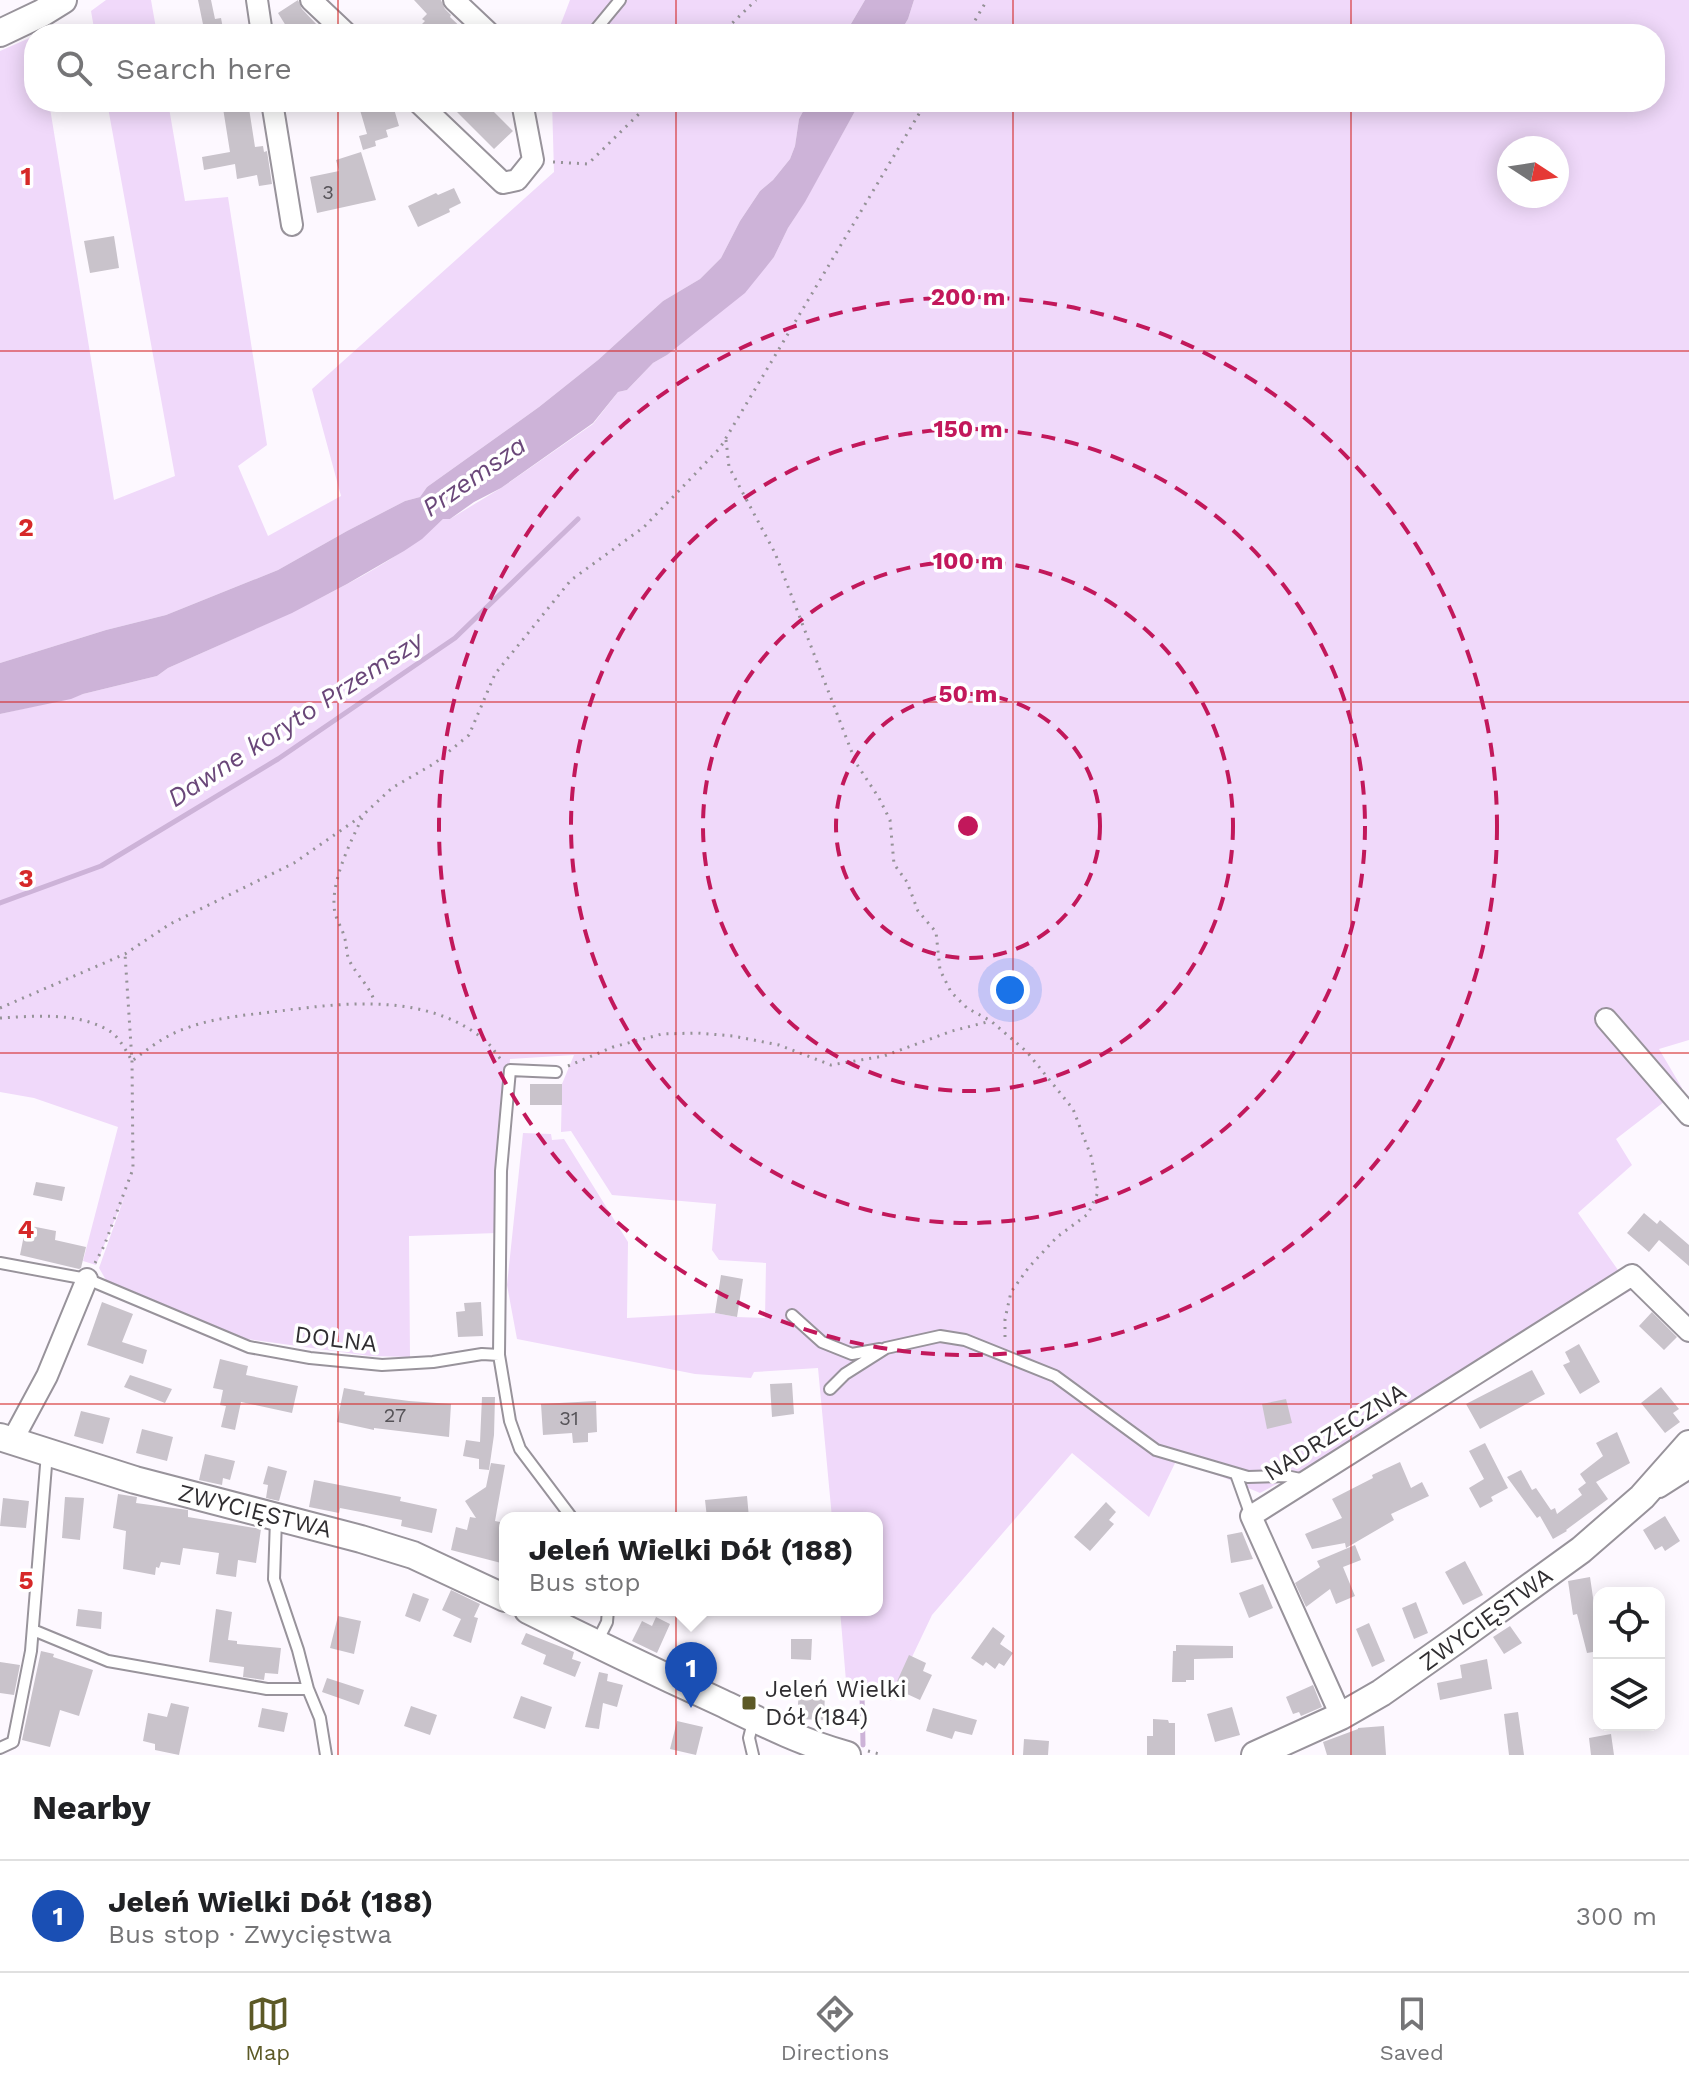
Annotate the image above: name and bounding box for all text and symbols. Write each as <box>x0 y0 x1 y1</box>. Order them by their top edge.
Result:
search box <box>24 24 1665 112</box>
icon: search <box>52 46 96 90</box>
text: Search here <box>116 51 292 86</box>
north arrow <box>1497 136 1569 208</box>
text: 1 <box>20 161 32 191</box>
house number: 3 <box>322 180 334 204</box>
text: 200 m <box>931 283 1005 311</box>
text: 150 m <box>933 415 1003 443</box>
water label: Przemsza <box>416 429 532 523</box>
text: 2 <box>18 512 34 542</box>
text: 100 m <box>933 547 1003 575</box>
water label: Dawne koryto Przemszy <box>162 624 430 813</box>
text: 50 m <box>939 680 997 708</box>
centre of rings <box>954 812 982 840</box>
text: 3 <box>18 863 34 893</box>
your location <box>990 970 1030 1010</box>
text: 4 <box>18 1214 35 1244</box>
street label: DOLNA <box>293 1320 379 1358</box>
street label: NADRZECZNA <box>1259 1377 1411 1487</box>
house number: 27 <box>384 1403 406 1427</box>
house number: 31 <box>559 1406 579 1430</box>
street label: ZWYCIĘSTWA <box>175 1478 335 1544</box>
popup <box>499 1512 883 1616</box>
text: Jeleń Wielki Dół (188) <box>528 1532 854 1567</box>
street label: ZWYCIĘSTWA <box>1414 1561 1558 1677</box>
text: 5 <box>18 1565 34 1595</box>
text: Bus stop <box>528 1567 641 1597</box>
map controls <box>1593 1587 1665 1731</box>
button: locate <box>1593 1587 1665 1659</box>
pin: 1 <box>665 1642 717 1708</box>
button: layers <box>1593 1659 1665 1731</box>
place label: Jeleń Wielki Dół (184) <box>765 1675 907 1731</box>
marker: Jeleń Wielki Dół (184) <box>740 1694 758 1712</box>
text: Nearby <box>32 1787 151 1827</box>
text: Jeleń Wielki Dół (188) <box>108 1884 433 1919</box>
text: 1 <box>52 1901 64 1931</box>
text: 300 m <box>1576 1901 1657 1931</box>
text: Bus stop · Zwycięstwa <box>108 1919 392 1949</box>
tab: Map <box>245 1992 290 2065</box>
tab: Directions <box>781 1992 889 2065</box>
tab: Saved <box>1380 1992 1444 2065</box>

